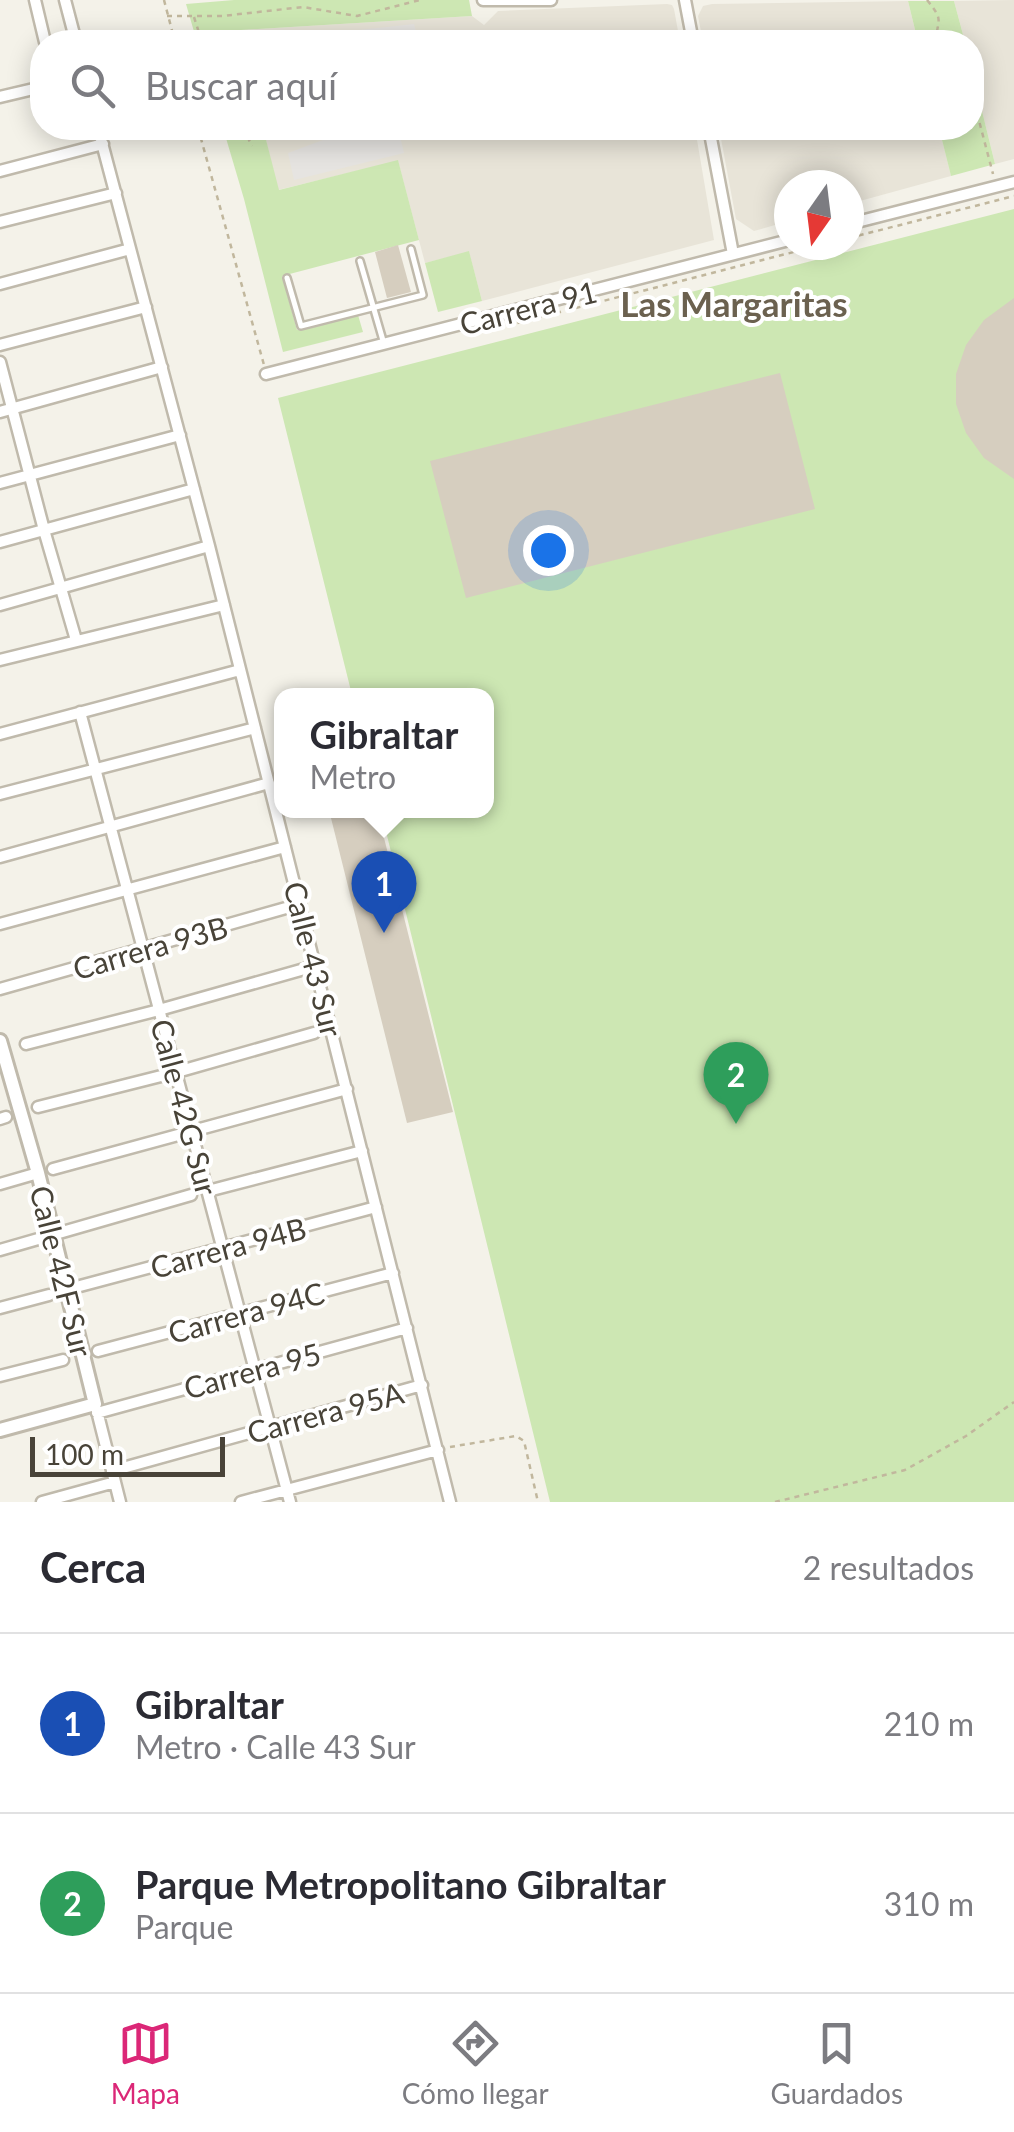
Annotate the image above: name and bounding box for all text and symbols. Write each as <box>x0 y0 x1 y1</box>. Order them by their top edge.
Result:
search box <box>30 30 984 140</box>
icon: search <box>65 58 120 113</box>
text: Buscar aquí <box>145 62 337 108</box>
north arrow <box>774 170 864 260</box>
street label: Carrera 91 <box>456 273 600 341</box>
district label: Las Margaritas <box>620 282 848 324</box>
your location <box>523 525 574 576</box>
popup <box>274 688 494 818</box>
text: Gibraltar <box>310 711 458 757</box>
text: Metro <box>310 757 396 796</box>
pin: 1 <box>352 850 416 933</box>
street label: Calle 43 Sur <box>277 878 351 1040</box>
street label: Carrera 93B <box>68 908 232 986</box>
street label: Calle 42G Sur <box>144 1015 226 1199</box>
pin: 2 <box>704 1042 768 1124</box>
street label: Calle 42F Sur <box>23 1182 101 1360</box>
street label: Carrera 94B <box>146 1209 310 1285</box>
street label: Carrera 94C <box>164 1274 328 1350</box>
street label: Carrera 95 <box>180 1334 324 1406</box>
street label: Carrera 95A <box>243 1374 408 1450</box>
scale bar <box>30 1432 225 1476</box>
text: 100 m <box>45 1437 124 1471</box>
text: Cerca <box>40 1542 146 1592</box>
text: 2 resultados <box>803 1548 974 1587</box>
text: Gibraltar <box>135 1681 284 1727</box>
text: 1 <box>63 1704 82 1743</box>
text: 210 m <box>884 1704 974 1743</box>
text: Metro · Calle 43 Sur <box>135 1727 416 1766</box>
text: Parque Metropolitano Gibraltar <box>135 1861 666 1907</box>
text: 2 <box>63 1884 82 1923</box>
text: 310 m <box>884 1884 974 1923</box>
text: Parque <box>135 1907 233 1946</box>
tab: Mapa <box>111 2016 180 2110</box>
tab: Cómo llegar <box>402 2016 549 2110</box>
tab: Guardados <box>770 2016 903 2110</box>

